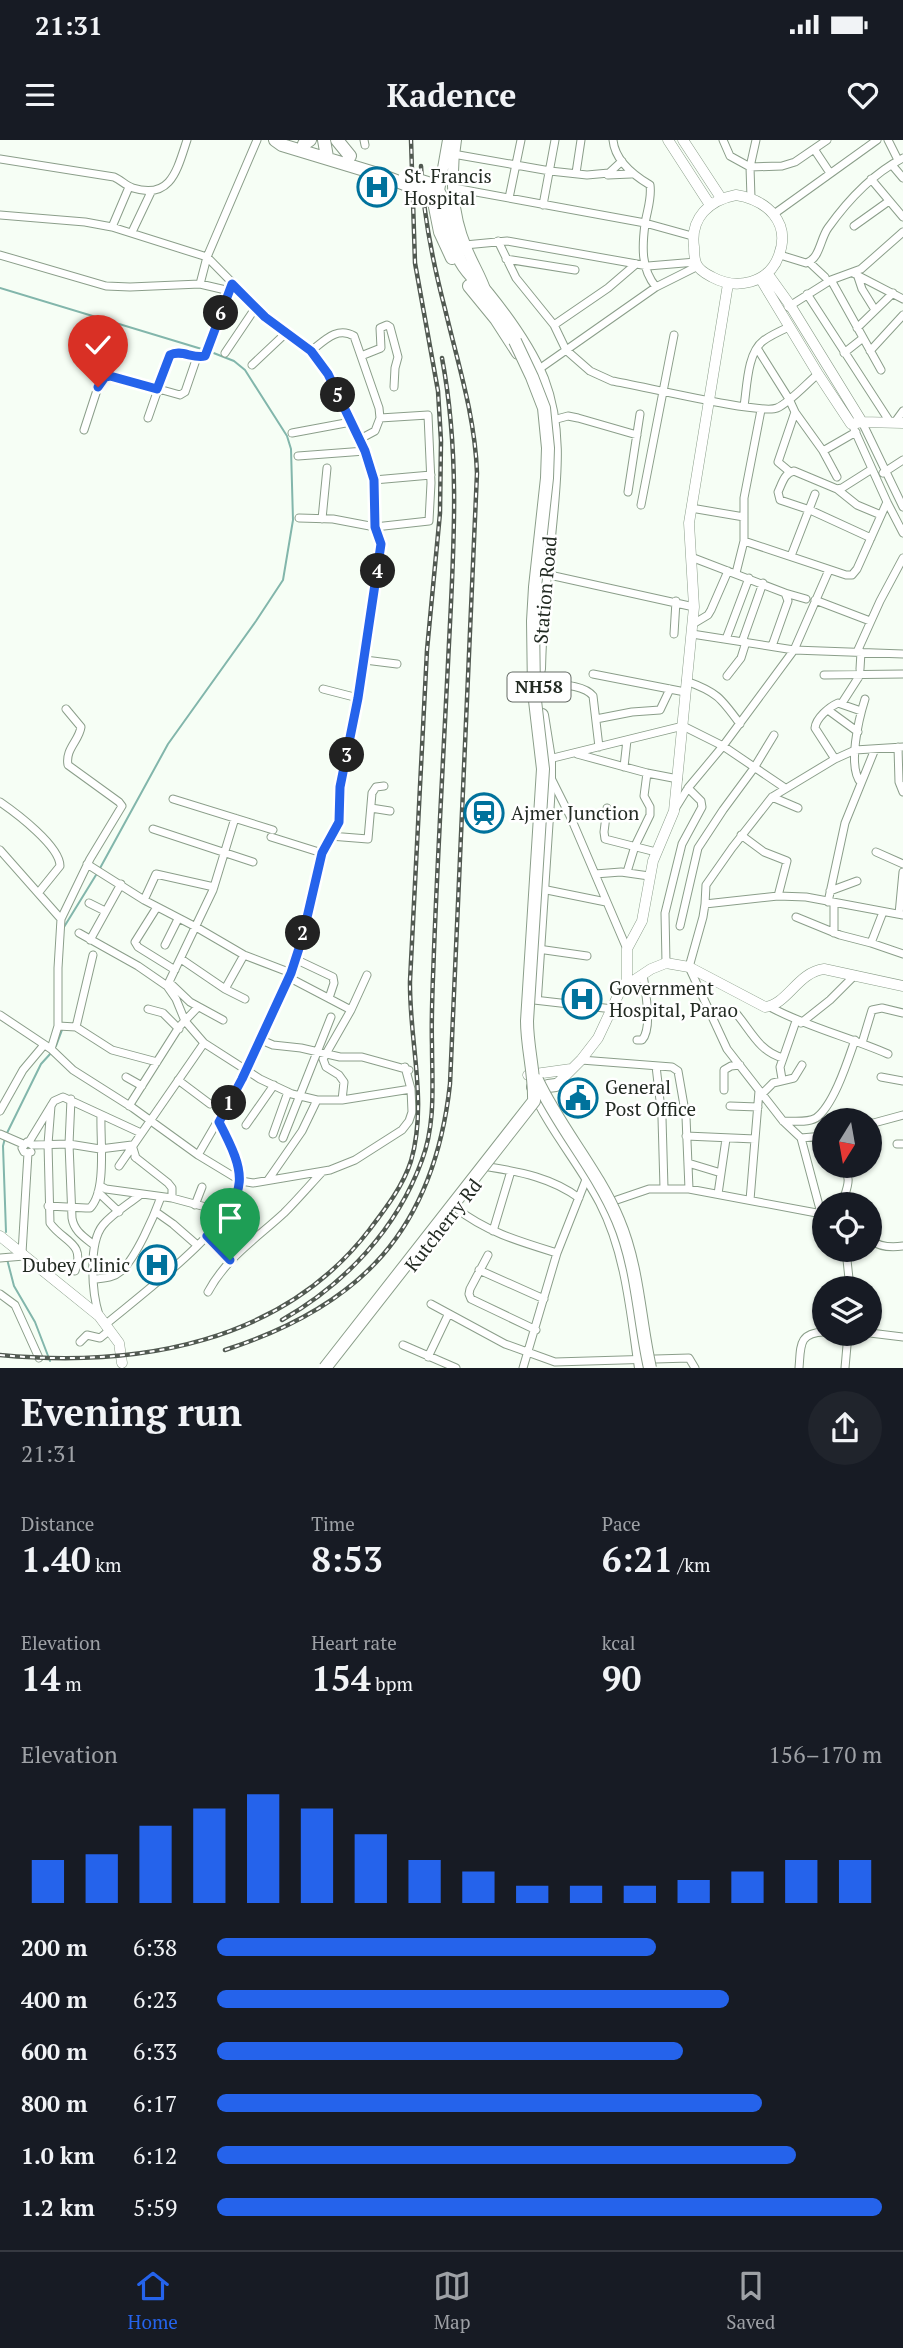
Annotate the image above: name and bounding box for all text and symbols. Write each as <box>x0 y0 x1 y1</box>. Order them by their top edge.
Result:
text: 21:31 <box>35 8 103 42</box>
text: Kadence <box>387 74 516 116</box>
icon: menu <box>21 76 59 114</box>
icon: heart <box>844 76 882 114</box>
place label: St. Francis Hospital <box>404 163 492 210</box>
hospital icon: St. Francis Hospital <box>356 166 398 208</box>
pin: 6 <box>204 296 238 330</box>
text: 6 <box>215 300 226 325</box>
pin <box>68 315 128 387</box>
icon: check <box>79 326 117 364</box>
pin: 5 <box>320 378 356 412</box>
text: 5 <box>332 382 343 407</box>
street label: Station Road <box>527 534 562 645</box>
pin: 4 <box>360 554 396 588</box>
text: 4 <box>372 558 383 583</box>
road number: NH58 <box>508 672 570 702</box>
pin: 3 <box>330 738 364 772</box>
text: 3 <box>341 742 352 767</box>
station icon: Ajmer Junction <box>463 792 505 834</box>
place label: Ajmer Junction <box>511 800 639 825</box>
pin: 2 <box>286 916 320 950</box>
text: 2 <box>297 920 308 945</box>
place label: Government Hospital, Parao <box>609 975 738 1022</box>
hospital icon: Government Hospital, Parao <box>561 978 603 1020</box>
place label: General Post Office <box>605 1074 696 1121</box>
public building icon: General Post Office <box>557 1077 599 1119</box>
pin: 1 <box>212 1086 246 1121</box>
text: 1 <box>223 1090 234 1115</box>
north arrow <box>812 1108 882 1178</box>
map controls <box>812 1108 882 1346</box>
street label: Kutcherry Rd <box>398 1173 487 1276</box>
pin <box>200 1188 260 1260</box>
button: locate <box>812 1192 882 1262</box>
icon: arrive <box>211 1199 249 1237</box>
hospital icon: Dubey Clinic <box>136 1244 178 1286</box>
place label: Dubey Clinic <box>22 1252 130 1277</box>
button: layers <box>812 1276 882 1346</box>
text: Evening run <box>21 1387 242 1437</box>
button: share <box>808 1391 882 1465</box>
text: 21:31 <box>21 1438 78 1469</box>
text: Distance <box>21 1511 94 1536</box>
text: Time <box>311 1511 355 1536</box>
text: Pace <box>602 1511 641 1536</box>
text: 1.40 <box>21 1536 91 1582</box>
text: 8:53 <box>311 1536 383 1582</box>
text: 6:21 <box>602 1536 673 1582</box>
text: km <box>91 1552 122 1577</box>
text: /km <box>673 1552 710 1577</box>
text: Elevation <box>21 1630 101 1655</box>
text: Heart rate <box>311 1630 397 1655</box>
text: kcal <box>602 1630 635 1655</box>
text: 14 <box>21 1655 61 1701</box>
text: 154 <box>311 1655 371 1701</box>
text: 90 <box>602 1655 641 1701</box>
text: m <box>61 1671 82 1696</box>
text: bpm <box>371 1671 413 1696</box>
text: Elevation <box>21 1739 118 1770</box>
text: 156–170 m <box>769 1739 882 1770</box>
text: 200 m <box>21 1932 87 1963</box>
text: 6:38 <box>133 1932 177 1963</box>
text: 400 m <box>21 1984 87 2015</box>
text: 6:23 <box>133 1984 177 2015</box>
text: 600 m <box>21 2036 87 2067</box>
text: 6:33 <box>133 2036 177 2067</box>
text: 800 m <box>21 2088 87 2119</box>
text: 6:17 <box>133 2088 177 2119</box>
text: 1.0 km <box>21 2140 95 2171</box>
text: 6:12 <box>133 2140 177 2171</box>
text: 1.2 km <box>21 2192 95 2223</box>
text: 5:59 <box>133 2192 177 2223</box>
tab: Home <box>128 2267 178 2334</box>
tab: Map <box>433 2267 471 2334</box>
tab: Saved <box>726 2267 775 2334</box>

